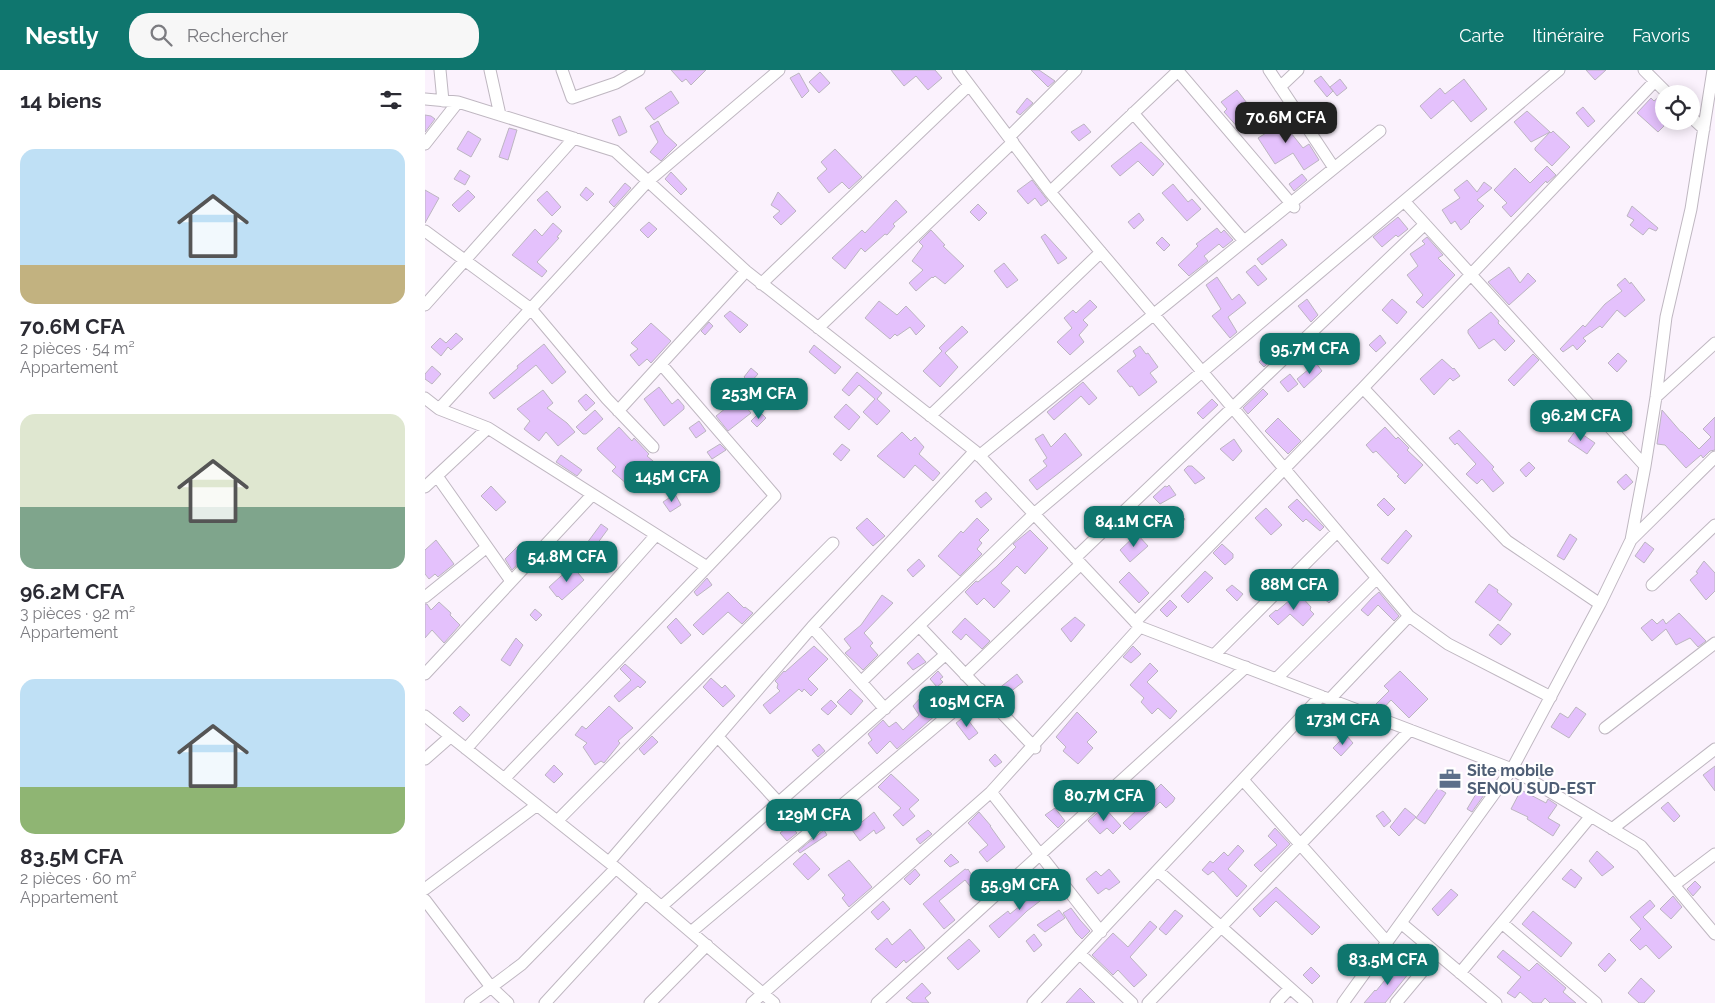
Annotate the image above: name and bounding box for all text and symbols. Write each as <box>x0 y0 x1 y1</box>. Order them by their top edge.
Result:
search box <box>129 13 479 58</box>
text: Nestly <box>25 21 99 50</box>
icon: search <box>147 21 175 49</box>
text: Rechercher <box>187 24 288 46</box>
text: Carte <box>1459 25 1504 46</box>
text: Itinéraire <box>1532 25 1604 46</box>
text: Favoris <box>1632 25 1690 46</box>
map controls <box>1655 85 1700 130</box>
button: locate <box>1655 85 1700 130</box>
icon: filters <box>377 86 405 114</box>
text: 14 biens <box>20 88 102 113</box>
pin: 70.6M CFA <box>1229 102 1343 144</box>
text: 70.6M CFA <box>1246 108 1326 127</box>
icon: home <box>168 181 258 271</box>
text: 70.6M CFA <box>20 314 125 339</box>
pin: 95.7M CFA <box>1253 332 1367 375</box>
text: 2 pièces · 54 m² <box>20 339 135 358</box>
text: 95.7M CFA <box>1271 339 1349 358</box>
text: Appartement <box>20 358 118 377</box>
pin: 253M CFA <box>707 378 811 420</box>
text: 253M CFA <box>722 384 796 403</box>
pin: 96.2M CFA <box>1524 400 1638 442</box>
text: 96.2M CFA <box>1541 406 1621 425</box>
icon: home <box>168 446 258 536</box>
pin: 145M CFA <box>620 460 724 503</box>
text: 145M CFA <box>635 467 709 486</box>
pin: 84.1M CFA <box>1077 506 1191 548</box>
text: 84.1M CFA <box>1095 512 1173 531</box>
pin: 54.8M CFA <box>510 540 624 583</box>
text: 54.8M CFA <box>527 547 607 566</box>
pin: 88M CFA <box>1248 568 1340 611</box>
text: 88M CFA <box>1260 575 1328 594</box>
text: 96.2M CFA <box>20 579 124 604</box>
text: 3 pièces · 92 m² <box>20 604 135 623</box>
text: Appartement <box>20 623 118 642</box>
pin: 105M CFA <box>915 686 1019 728</box>
text: 105M CFA <box>930 692 1004 711</box>
pin: 173M CFA <box>1291 704 1395 746</box>
text: 173M CFA <box>1306 710 1380 729</box>
icon: home <box>168 711 258 801</box>
place label: Site mobile SENOU SUD-EST <box>1467 761 1596 798</box>
office icon: Site mobile SENOU SUD-EST <box>1437 766 1463 792</box>
pin: 80.7M CFA <box>1047 780 1161 822</box>
text: 80.7M CFA <box>1064 786 1144 805</box>
pin: 129M CFA <box>762 798 866 841</box>
text: 129M CFA <box>777 805 851 824</box>
text: 83.5M CFA <box>20 844 123 869</box>
pin: 55.9M CFA <box>963 868 1077 911</box>
text: 2 pièces · 60 m² <box>20 869 137 888</box>
text: 55.9M CFA <box>981 875 1059 894</box>
text: Appartement <box>20 888 118 907</box>
pin: 83.5M CFA <box>1331 944 1445 986</box>
text: 83.5M CFA <box>1349 950 1427 969</box>

